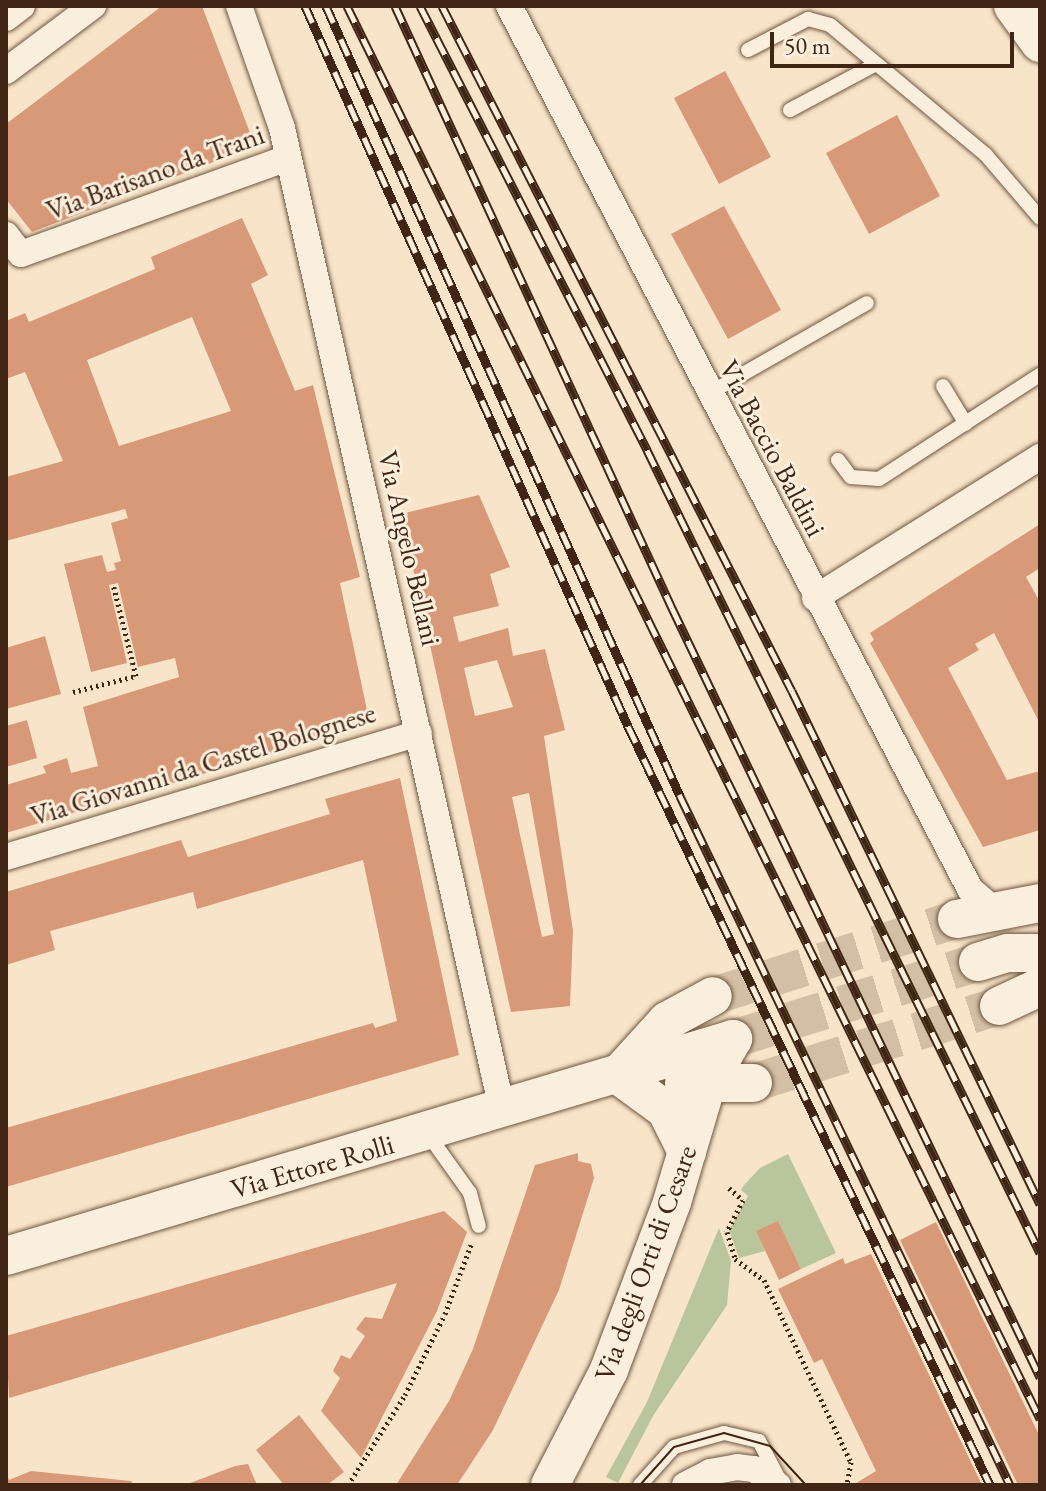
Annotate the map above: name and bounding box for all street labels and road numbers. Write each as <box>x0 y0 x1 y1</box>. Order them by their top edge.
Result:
street label: Via Barisano da Trani <box>42 117 268 227</box>
street label: Via Baccio Baldini <box>712 354 834 542</box>
street label: Via Angelo Bellani <box>371 447 449 649</box>
street label: Via Giovanni da Castel Bolognese <box>26 695 380 833</box>
street label: Via Ettore Rolli <box>227 1127 397 1205</box>
street label: Via degli Orti di Cesare <box>587 1141 703 1385</box>

